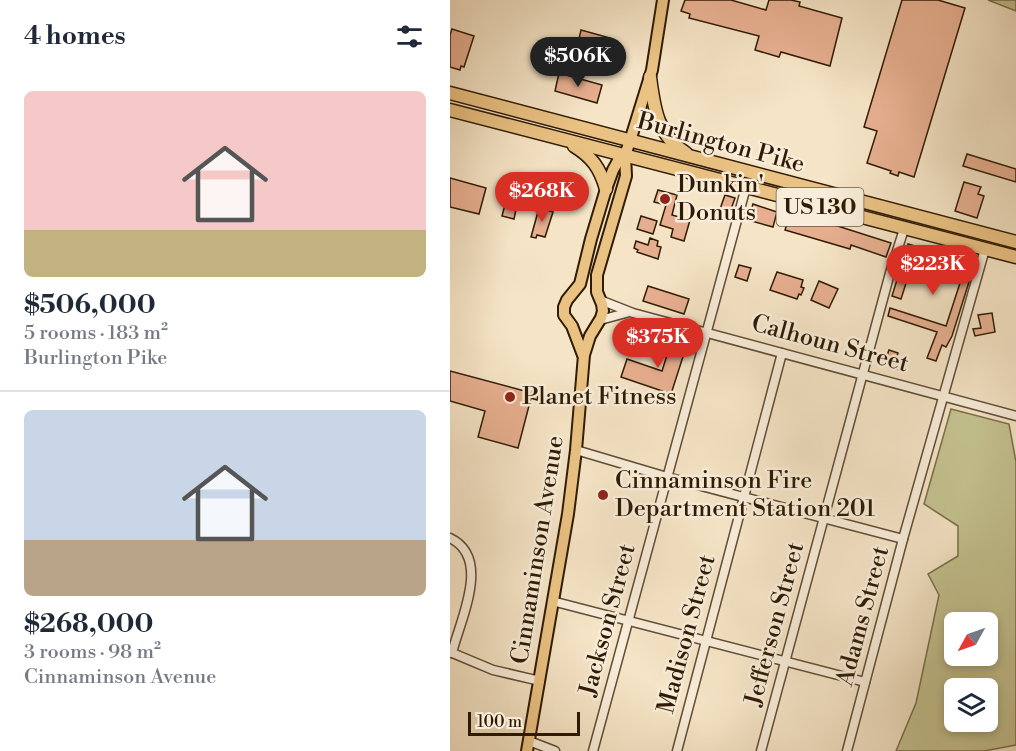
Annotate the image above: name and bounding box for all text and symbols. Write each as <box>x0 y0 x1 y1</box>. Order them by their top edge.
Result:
text: 4 homes <box>24 20 126 52</box>
icon: filters <box>393 20 426 53</box>
pin: $506K <box>536 37 620 88</box>
text: $506K <box>544 44 612 69</box>
street label: Burlington Pike <box>633 106 808 180</box>
icon: home <box>171 130 279 238</box>
place label: Dunkin' Donuts <box>677 170 764 228</box>
pin: $268K <box>500 172 584 223</box>
text: $268K <box>509 179 575 204</box>
road number: US 130 <box>776 188 863 226</box>
marker: Dunkin' Donuts <box>658 192 672 206</box>
pin: $223K <box>891 245 975 296</box>
text: $223K <box>900 252 966 277</box>
text: $506,000 <box>24 289 156 321</box>
street label: Calhoun Street <box>748 309 912 380</box>
pin: $375K <box>616 318 700 369</box>
text: 5 rooms · 183 m² <box>24 321 168 346</box>
text: $375K <box>626 325 690 350</box>
text: Burlington Pike <box>24 346 167 371</box>
place label: Planet Fitness <box>522 382 677 412</box>
marker: Planet Fitness <box>503 390 517 404</box>
street label: Cinnaminson Avenue <box>505 434 571 666</box>
icon: home <box>171 449 279 557</box>
place label: Cinnaminson Fire Department Station 201 <box>615 466 876 524</box>
marker: Cinnaminson Fire Department Station 201 <box>596 488 610 502</box>
street label: Jefferson Street <box>738 538 811 710</box>
street label: Jackson Street <box>573 540 643 700</box>
street label: Adams Street <box>830 542 896 690</box>
street label: Madison Street <box>651 551 723 717</box>
text: $268,000 <box>24 608 153 640</box>
north arrow <box>944 612 998 666</box>
map controls <box>944 612 998 732</box>
text: 3 rooms · 98 m² <box>24 640 161 665</box>
text: Cinnaminson Avenue <box>24 665 216 690</box>
button: layers <box>944 678 998 732</box>
scale bar <box>468 709 580 736</box>
text: 100 m <box>477 712 522 732</box>

